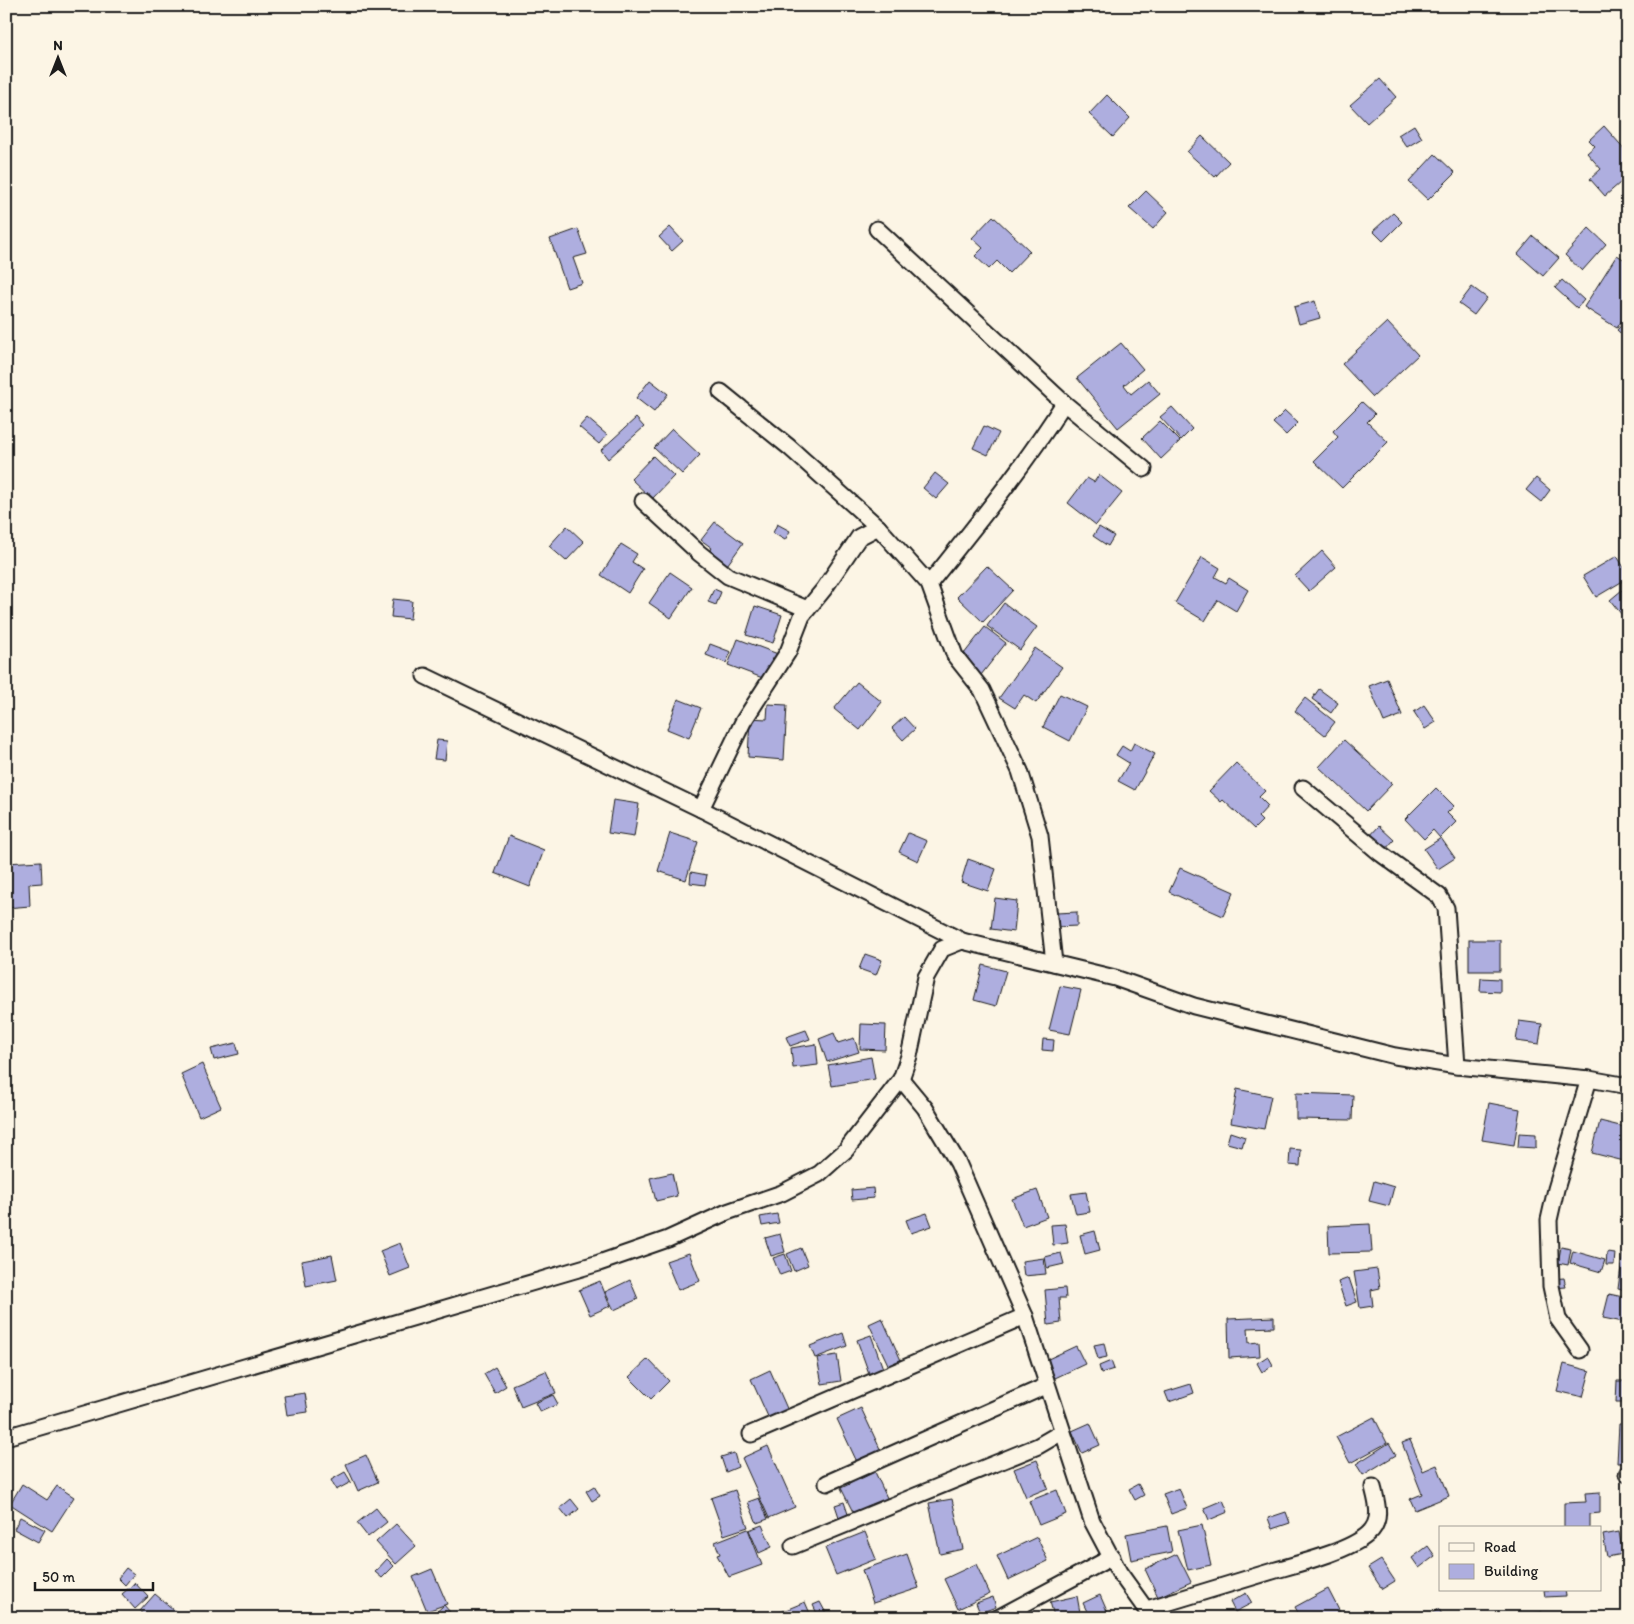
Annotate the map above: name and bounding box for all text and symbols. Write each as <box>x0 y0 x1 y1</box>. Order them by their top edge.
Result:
north arrow <box>32 32 82 82</box>
text: N <box>53 37 63 54</box>
legend <box>1439 1526 1602 1592</box>
text: Road <box>1484 1538 1517 1556</box>
scale bar <box>35 1559 152 1591</box>
text: Building <box>1484 1562 1538 1580</box>
text: 50 m <box>42 1568 75 1586</box>

